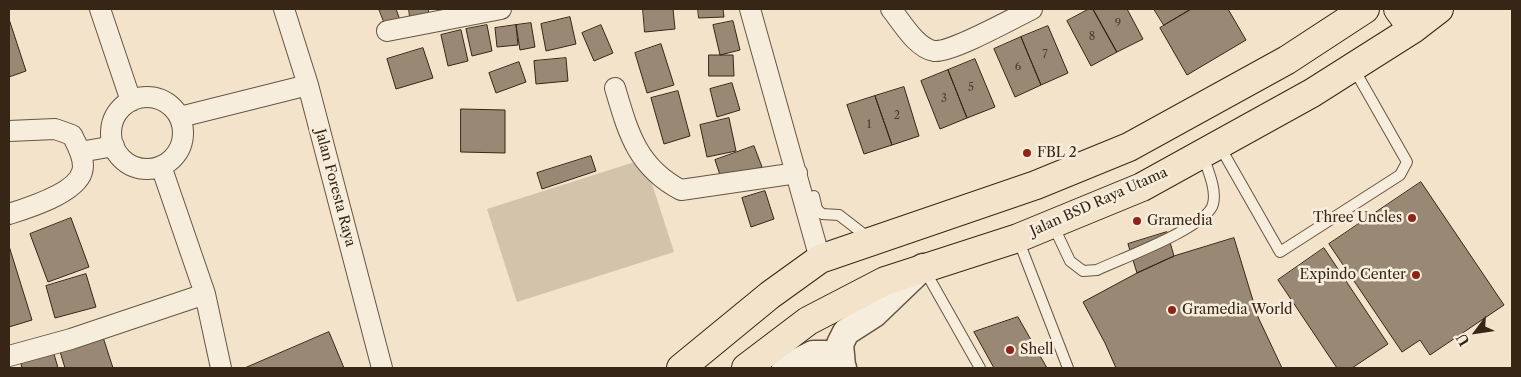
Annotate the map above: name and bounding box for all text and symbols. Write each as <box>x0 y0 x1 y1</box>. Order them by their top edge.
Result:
house number: 9 <box>1115 17 1121 31</box>
house number: 8 <box>1089 30 1095 44</box>
house number: 7 <box>1042 48 1048 62</box>
house number: 6 <box>1015 60 1021 74</box>
house number: 5 <box>968 81 974 95</box>
house number: 3 <box>941 92 947 106</box>
house number: 2 <box>894 109 900 123</box>
house number: 1 <box>867 118 871 132</box>
street label: Jalan Foresta Raya <box>311 127 359 249</box>
place label: FBL 2 <box>1037 145 1077 161</box>
marker: FBL 2 <box>1021 147 1033 159</box>
street label: Jalan BSD Raya Utama <box>1028 164 1170 240</box>
place label: Three Uncles <box>1313 210 1402 226</box>
marker: Three Uncles <box>1406 212 1418 224</box>
place label: Gramedia <box>1147 213 1213 229</box>
marker: Gramedia <box>1131 215 1143 227</box>
place label: Expindo Center <box>1300 267 1406 283</box>
marker: Expindo Center <box>1410 269 1422 281</box>
place label: Gramedia World <box>1182 302 1293 318</box>
marker: Gramedia World <box>1166 304 1178 316</box>
north arrow <box>1451 307 1501 357</box>
text: U <box>1452 330 1474 349</box>
place label: Shell <box>1020 342 1053 358</box>
marker: Shell <box>1004 344 1016 356</box>

